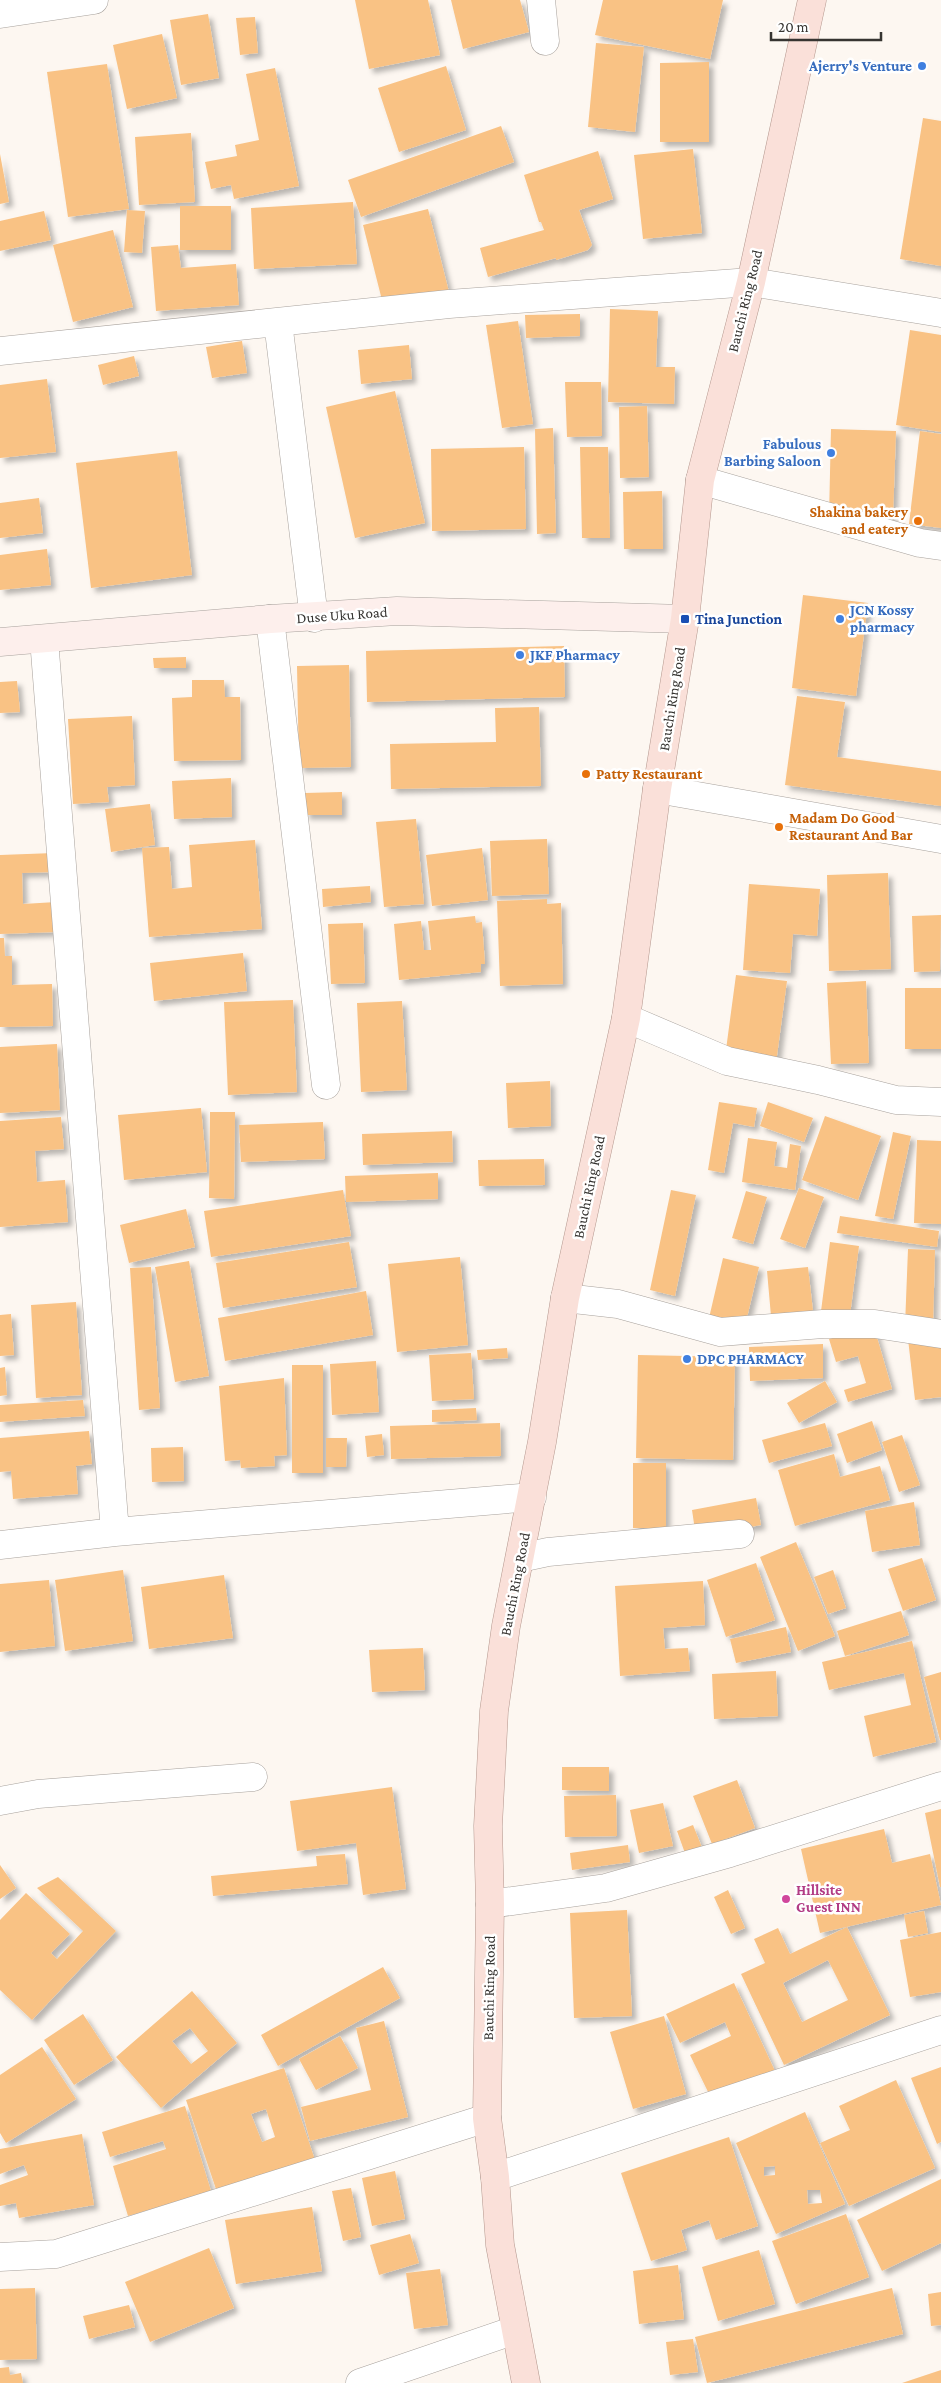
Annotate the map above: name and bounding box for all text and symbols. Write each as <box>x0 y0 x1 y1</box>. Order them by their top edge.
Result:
scale bar <box>771 10 881 42</box>
text: 20 m <box>778 19 809 35</box>
place label: Ajerry's Venture <box>808 58 912 75</box>
marker: Ajerry's Venture <box>916 60 928 72</box>
street label: Bauchi Ring Road <box>725 248 766 354</box>
place label: Fabulous Barbing Saloon <box>724 436 821 469</box>
marker: Fabulous Barbing Saloon <box>825 447 837 459</box>
place label: Shakina bakery and eatery <box>809 504 909 537</box>
marker: Shakina bakery and eatery <box>912 515 924 527</box>
place label: JCN Kossy pharmacy <box>848 602 915 635</box>
street label: Duse Uku Road <box>296 604 388 626</box>
place label: Tina Junction <box>695 611 782 627</box>
marker: Tina Junction <box>679 613 691 625</box>
marker: JCN Kossy pharmacy <box>834 613 846 625</box>
street label: Bauchi Ring Road <box>656 646 689 752</box>
place label: JKF Pharmacy <box>528 647 620 663</box>
marker: JKF Pharmacy <box>514 649 526 661</box>
place label: Patty Restaurant <box>596 766 703 782</box>
marker: Patty Restaurant <box>580 768 592 780</box>
place label: Madam Do Good Restaurant And Bar <box>789 810 913 843</box>
marker: Madam Do Good Restaurant And Bar <box>773 821 785 833</box>
street label: Bauchi Ring Road <box>570 1134 609 1240</box>
place label: DPC PHARMACY <box>697 1351 804 1367</box>
marker: DPC PHARMACY <box>681 1353 693 1365</box>
street label: Bauchi Ring Road <box>497 1531 534 1637</box>
place label: Hillsite Guest INN <box>796 1882 861 1915</box>
marker: Hillsite Guest INN <box>780 1893 792 1905</box>
street label: Bauchi Ring Road <box>480 1935 499 2041</box>

